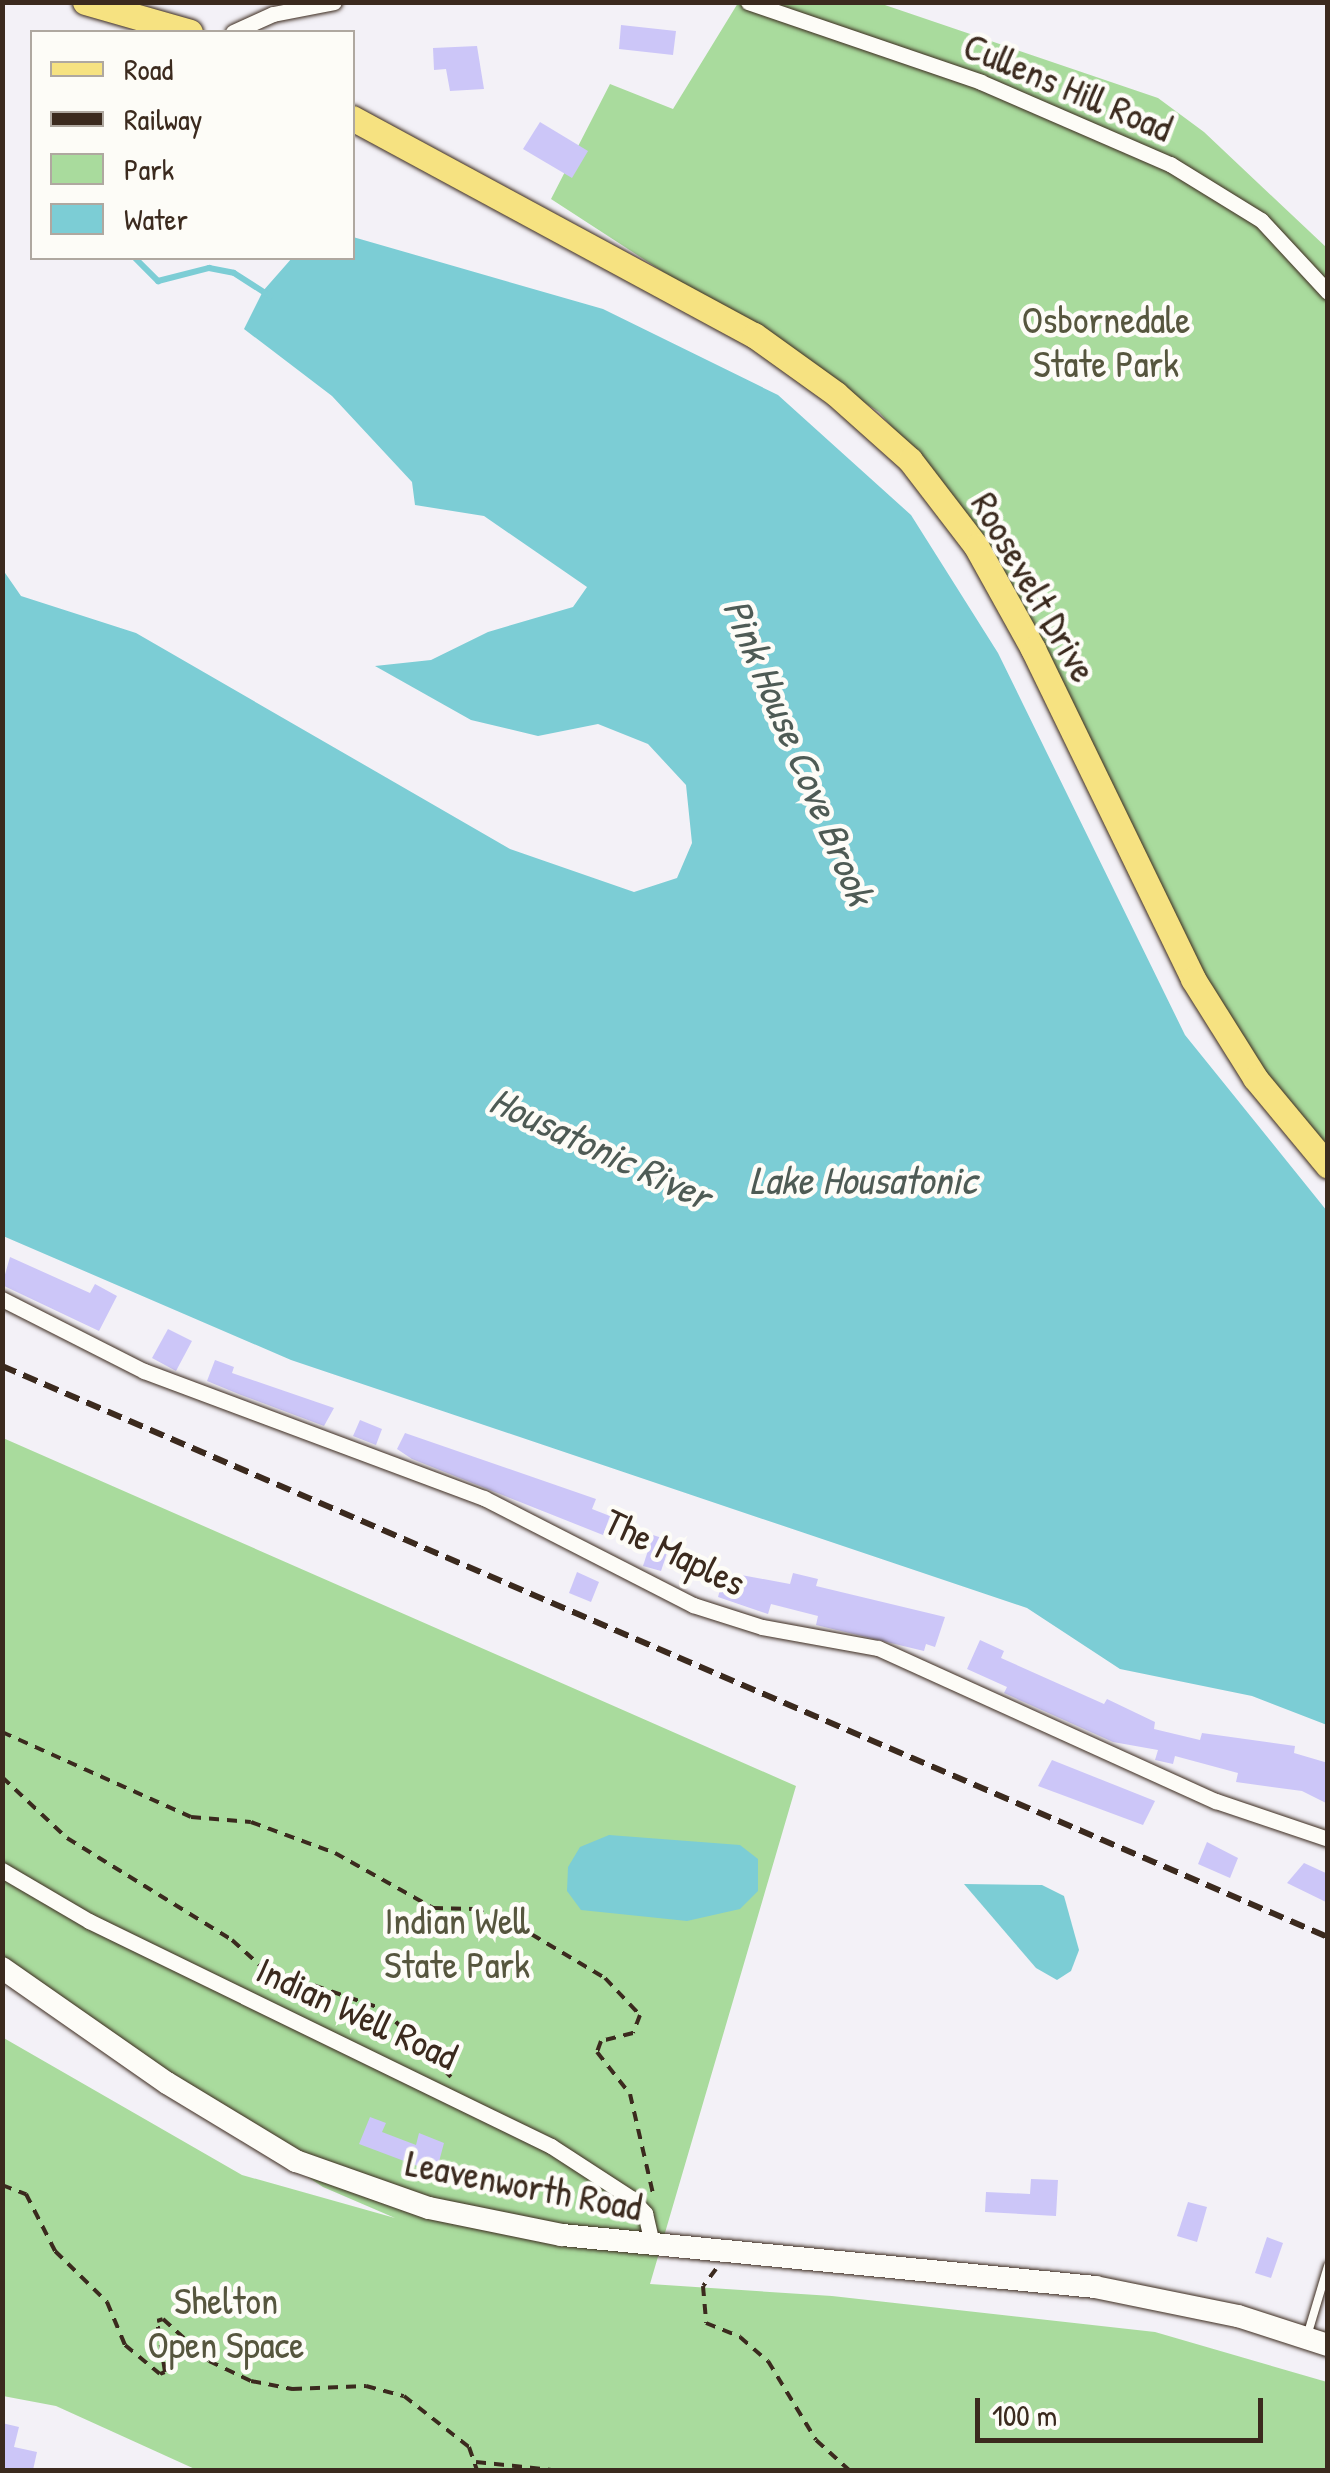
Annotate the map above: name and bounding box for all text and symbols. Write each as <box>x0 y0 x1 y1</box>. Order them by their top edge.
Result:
street label: Cullens Hill Road <box>957 23 1179 151</box>
legend <box>30 30 355 260</box>
text: Road <box>124 49 173 89</box>
text: Railway <box>124 99 202 139</box>
text: Park <box>124 149 174 189</box>
text: Water <box>124 199 188 239</box>
park label: Osbornedale State Park <box>1022 297 1190 386</box>
street label: Roosevelt Drive <box>961 484 1107 690</box>
water label: Pink House Cove Brook <box>714 591 886 911</box>
water label: Housatonic River <box>483 1075 719 1219</box>
water label: Lake Housatonic <box>750 1155 976 1203</box>
street label: The Maples <box>597 1498 753 1606</box>
park label: Indian Well State Park <box>384 1898 530 1988</box>
street label: Indian Well Road <box>249 1947 465 2079</box>
street label: Leavenworth Road <box>402 2140 646 2230</box>
park label: Shelton Open Space <box>148 2278 304 2368</box>
scale bar <box>980 2378 1268 2440</box>
text: 100 m <box>992 2395 1057 2435</box>

